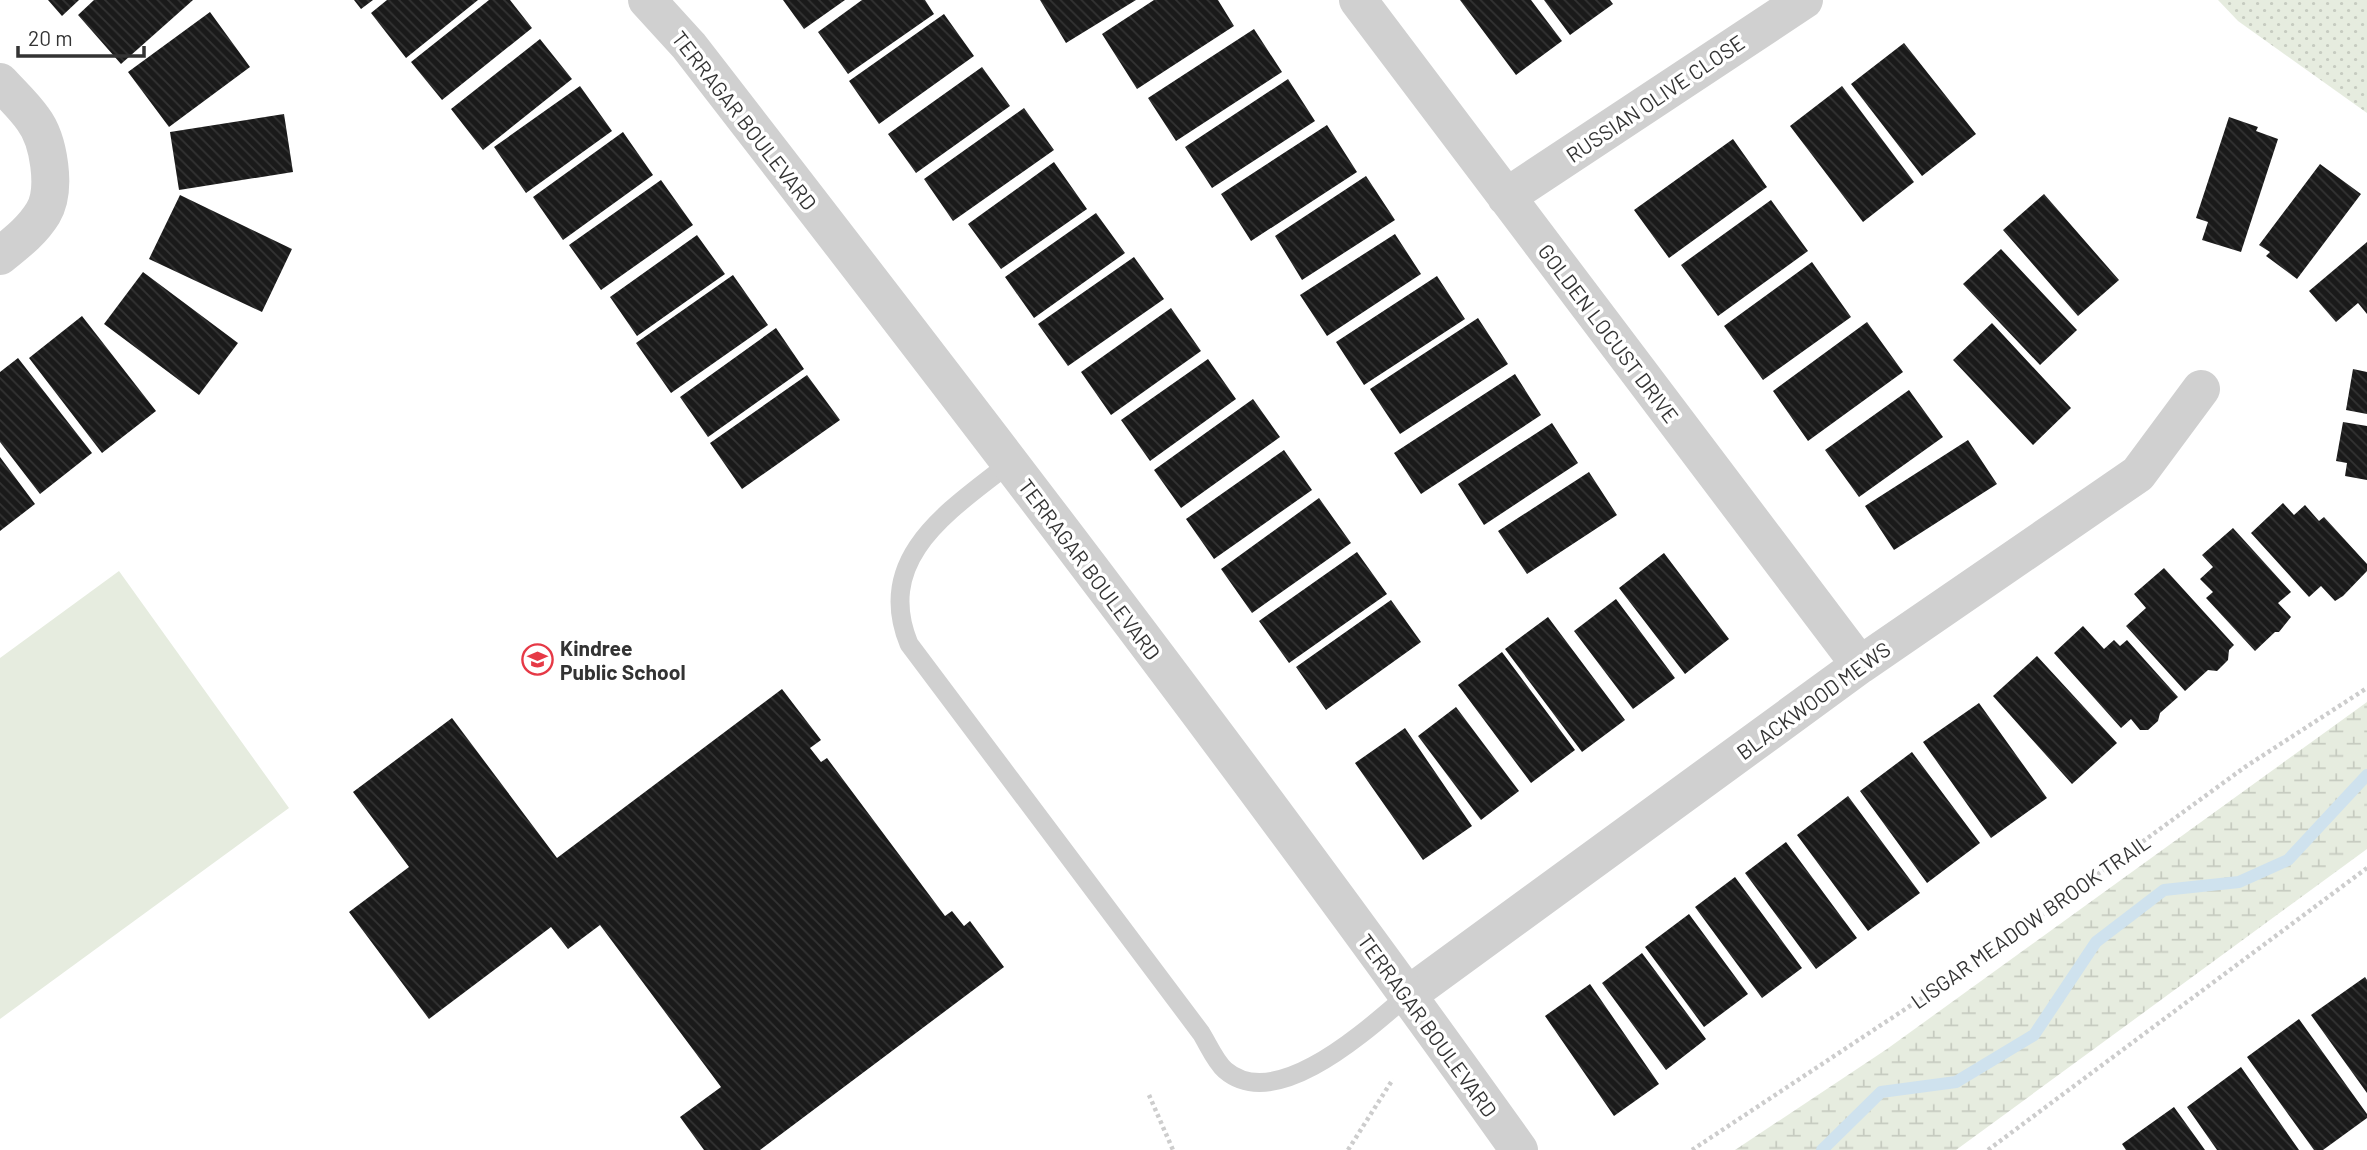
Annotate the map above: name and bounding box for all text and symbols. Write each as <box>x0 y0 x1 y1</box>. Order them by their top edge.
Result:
scale bar <box>18 14 144 58</box>
text: 20 m <box>28 25 73 50</box>
street label: TERRAGAR BOULEVARD <box>667 26 823 214</box>
street label: RUSSIAN OLIVE CLOSE <box>1561 29 1749 167</box>
street label: GOLDEN LOCUST DRIVE <box>1534 239 1684 427</box>
street label: TERRAGAR BOULEVARD <box>1014 474 1166 664</box>
place label: Kindree Public School <box>560 635 686 684</box>
street label: BLACKWOOD MEWS <box>1731 636 1895 764</box>
school or university icon: Kindree Public School <box>520 642 554 676</box>
street label: LISGAR MEADOW BROOK TRAIL <box>1906 829 2154 1013</box>
street label: TERRAGAR BOULEVARD <box>1353 929 1503 1121</box>

